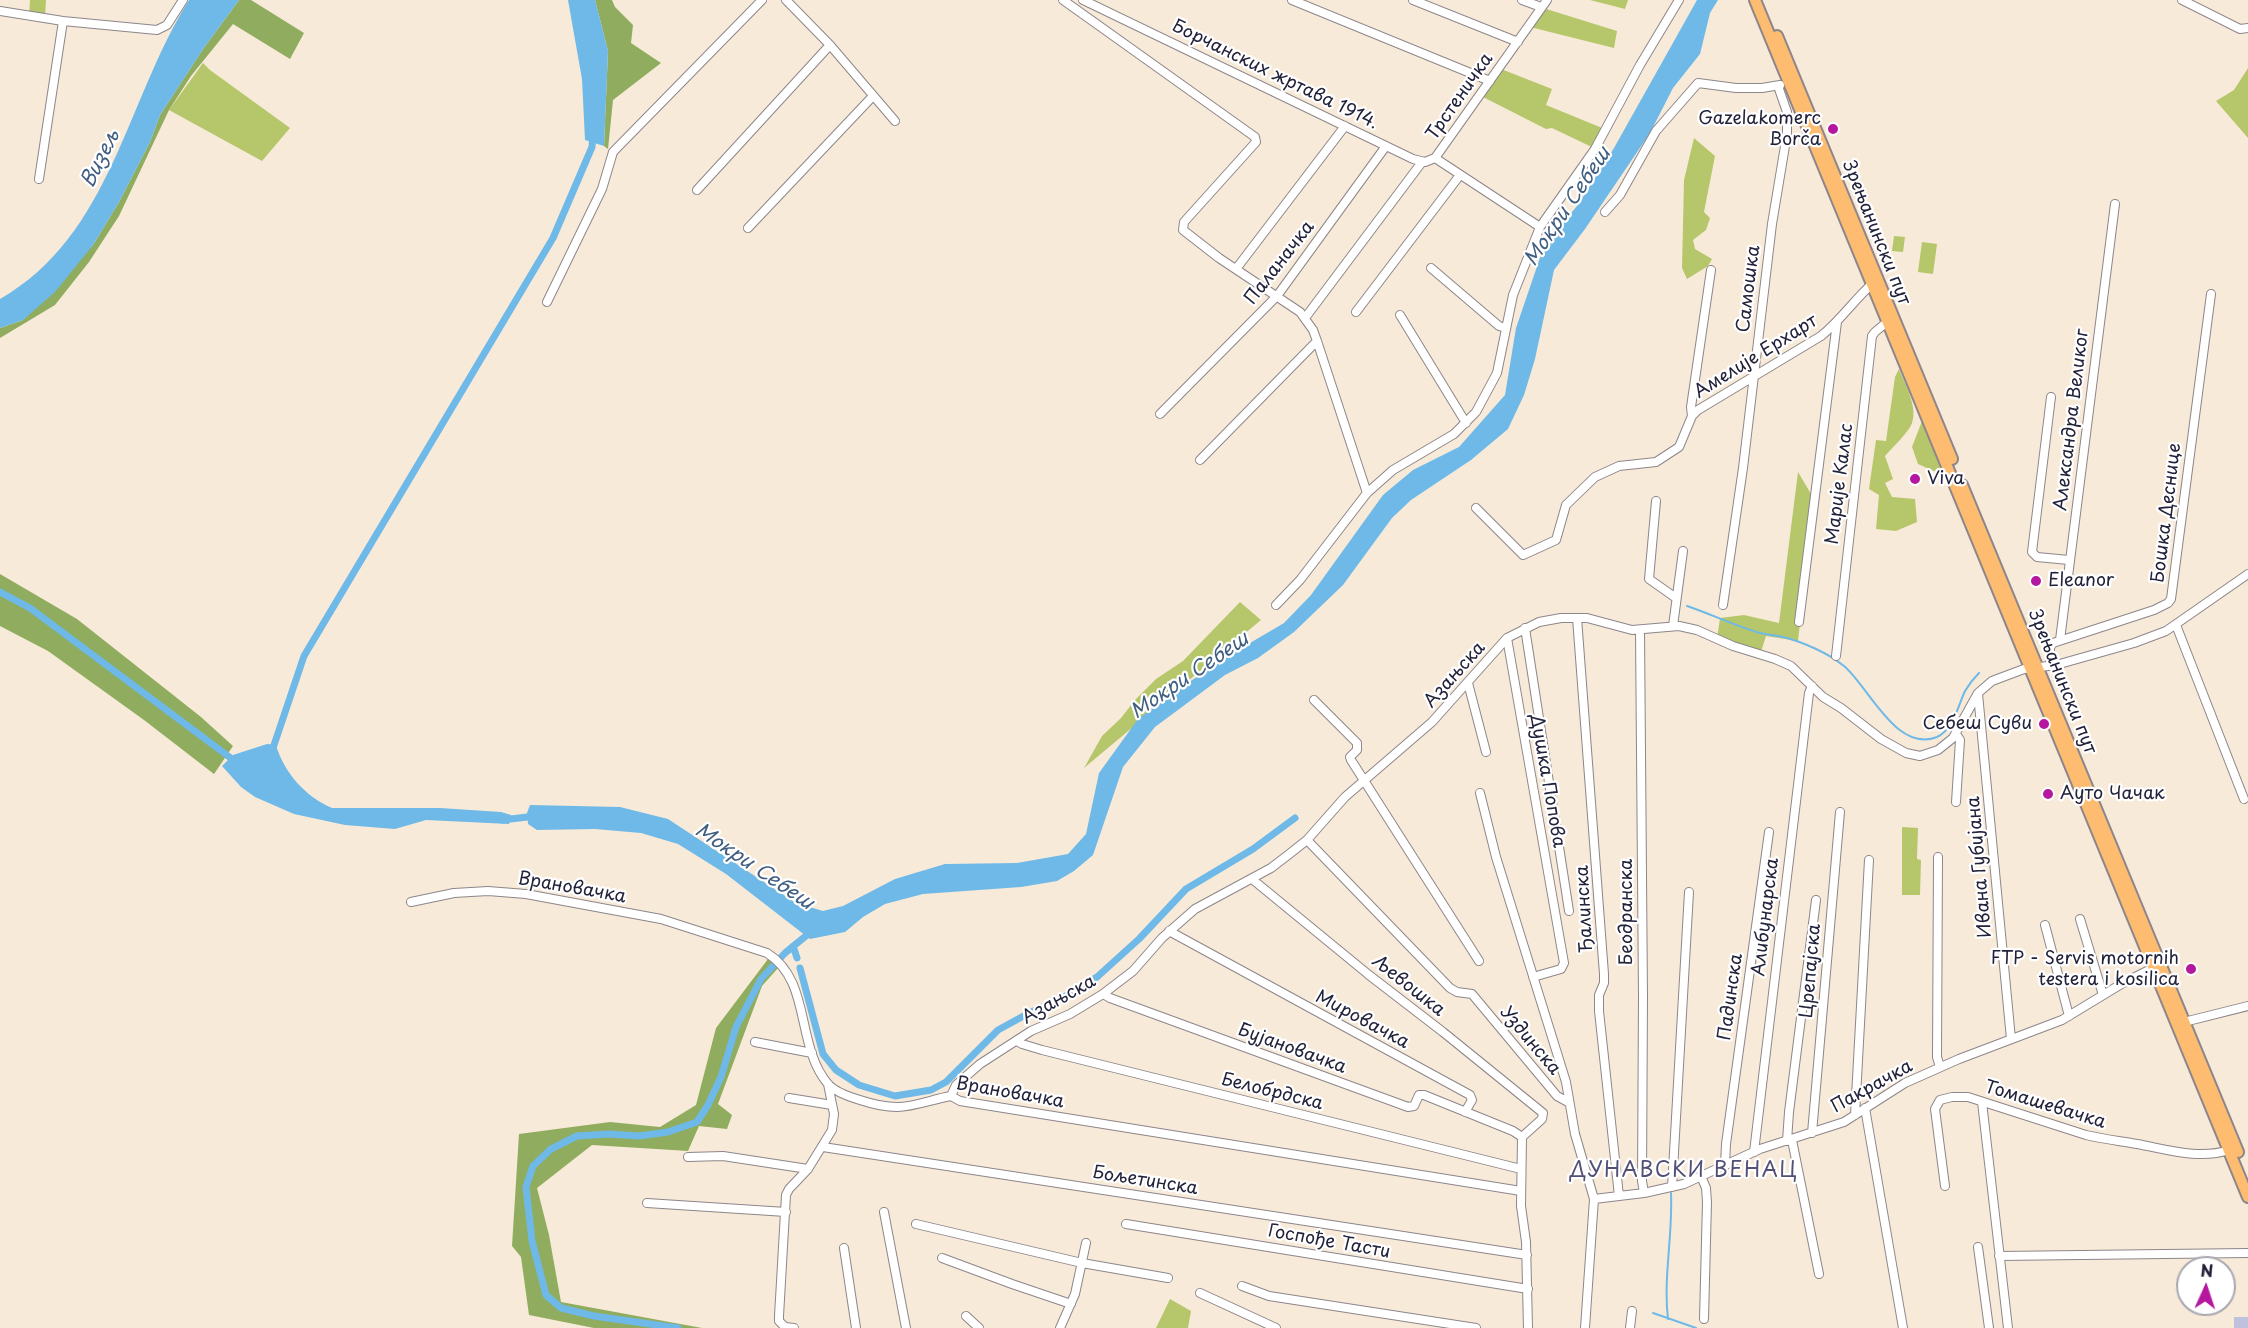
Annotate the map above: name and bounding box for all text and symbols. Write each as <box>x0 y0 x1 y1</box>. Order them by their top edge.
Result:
street label: Борчанских жртава 1914. <box>1168 16 1382 134</box>
street label: Трстеничка <box>1422 49 1498 145</box>
place label: Gazelakomerc Borča <box>1698 108 1821 150</box>
marker: Gazelakomerc Borča <box>1826 122 1840 136</box>
water label: Визељ <box>76 126 126 192</box>
water label: Мокри Себеш <box>1520 143 1616 271</box>
street label: Зрењанински пут <box>1837 158 1915 308</box>
street label: Паланачка <box>1241 217 1319 309</box>
street label: Самошка <box>1733 244 1765 334</box>
street label: Амелије Ерхарт <box>1690 310 1822 404</box>
street label: Александра Великог <box>2050 328 2094 512</box>
street label: Марије Калас <box>1822 422 1858 546</box>
street label: Бошка Деснице <box>2148 442 2186 584</box>
place label: Viva <box>1927 468 1965 490</box>
marker: Viva <box>1908 472 1922 486</box>
place label: Eleanor <box>2048 570 2114 592</box>
marker: Eleanor <box>2029 574 2043 588</box>
street label: Зрењанински пут <box>2023 607 2101 757</box>
water label: Мокри Себеш <box>1126 628 1254 724</box>
street label: Азањска <box>1420 638 1490 712</box>
street label: Душка Попова <box>1525 713 1569 849</box>
place label: Себеш Суви <box>1923 713 2032 735</box>
marker: Себеш Суви <box>2037 717 2051 731</box>
place label: Ауто Чачак <box>2060 783 2165 805</box>
marker: Ауто Чачак <box>2041 787 2055 801</box>
street label: Ивана Губијана <box>1963 795 1997 939</box>
water label: Мокри Себеш <box>690 819 818 915</box>
street label: Алибунарска <box>1748 857 1784 977</box>
street label: Беодранска <box>1616 859 1638 965</box>
street label: Ђалинска <box>1572 865 1598 953</box>
street label: Врановачка <box>516 868 628 908</box>
street label: Црепајска <box>1796 923 1826 1019</box>
place label: FTP - Servis motornih testera i kosilica <box>1991 948 2179 990</box>
street label: Љевошка <box>1367 951 1449 1021</box>
street label: Падинска <box>1714 952 1748 1042</box>
marker: FTP - Servis motornih testera i kosilica <box>2184 962 2198 976</box>
street label: Азањска <box>1018 971 1100 1029</box>
street label: Мировачка <box>1311 986 1413 1054</box>
street label: Уздинска <box>1495 1002 1565 1080</box>
street label: Бујановачка <box>1235 1019 1349 1079</box>
street label: Пакрачка <box>1828 1056 1916 1118</box>
street label: Белобрдска <box>1219 1069 1325 1115</box>
street label: Врановачка <box>954 1073 1066 1113</box>
street label: Томашевачка <box>1982 1076 2108 1134</box>
district label: ДУНАВСКИ ВЕНАЦ <box>1570 1158 1798 1184</box>
street label: Бољетинска <box>1091 1162 1199 1200</box>
street label: Госпође Тасти <box>1266 1221 1392 1263</box>
north arrow <box>2176 1256 2236 1316</box>
text: N <box>2200 1258 2214 1282</box>

